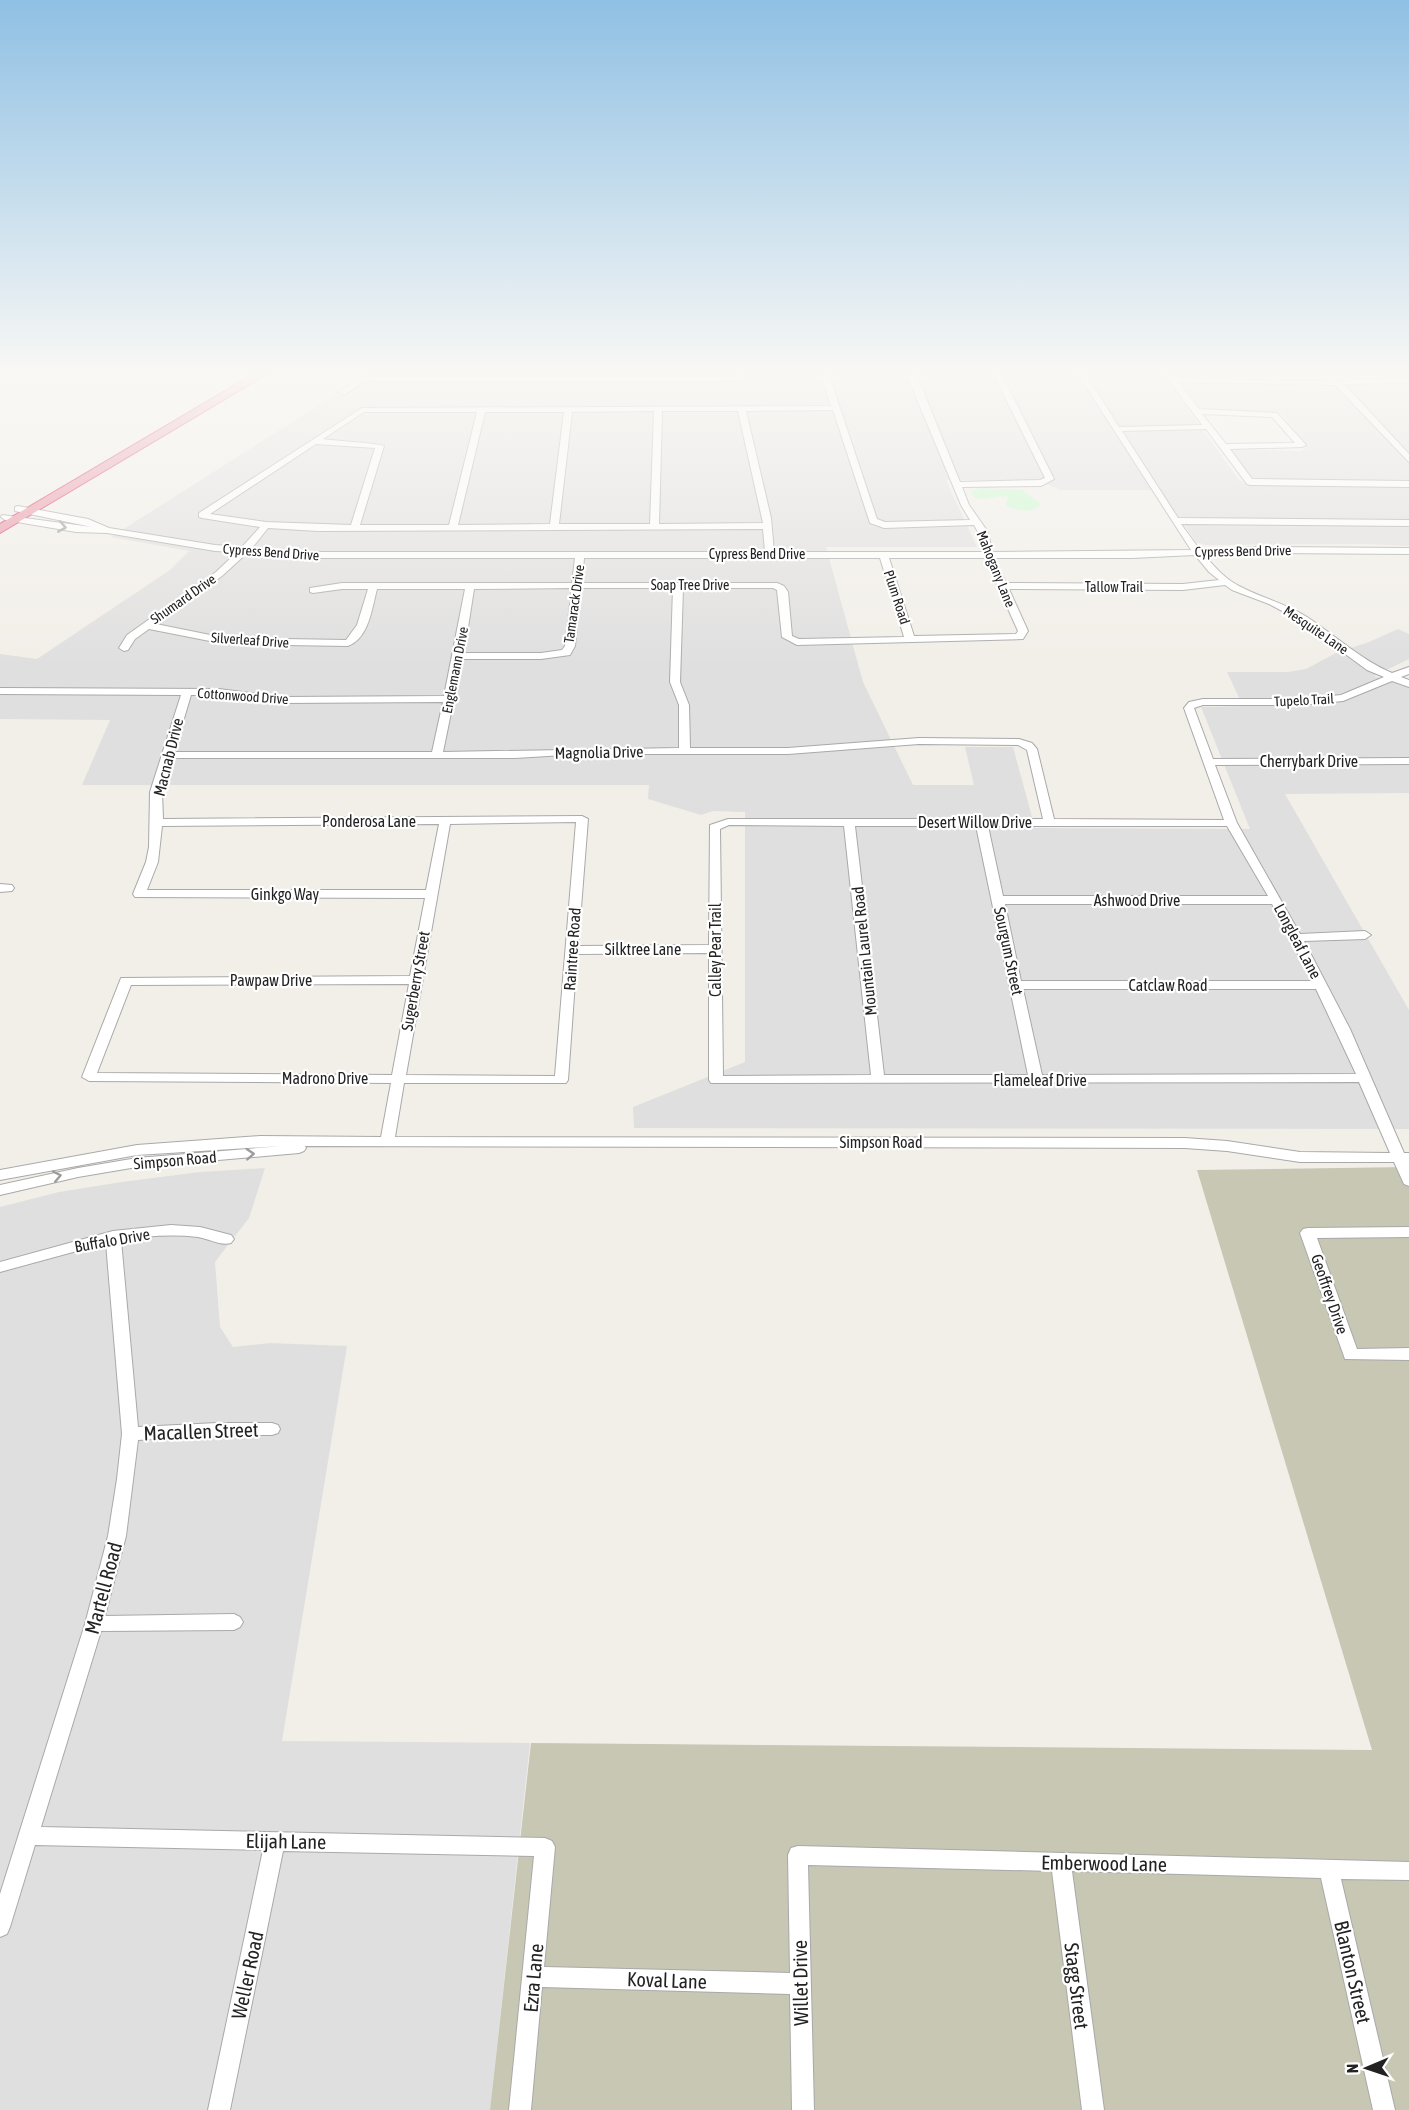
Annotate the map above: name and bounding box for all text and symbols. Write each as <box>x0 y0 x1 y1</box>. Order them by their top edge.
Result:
one-way arrow <box>57 520 67 533</box>
street label: Mahogany Lane <box>973 528 1019 610</box>
street label: Cypress Bend Drive <box>222 541 320 563</box>
street label: Cypress Bend Drive <box>1195 542 1291 560</box>
street label: Cypress Bend Drive <box>709 546 805 562</box>
street label: Tamarack Drive <box>561 564 587 644</box>
street label: Plum Road <box>881 568 913 626</box>
street label: Shumard Drive <box>147 571 219 627</box>
street label: Soap Tree Drive <box>651 577 729 593</box>
street label: Tallow Trail <box>1085 579 1143 595</box>
street label: Mesquite Lane <box>1281 603 1351 657</box>
street label: Englemann Drive <box>439 625 471 715</box>
street label: Silverleaf Drive <box>210 629 290 651</box>
street label: Cottonwood Drive <box>197 685 289 707</box>
street label: Tupelo Trail <box>1274 690 1335 710</box>
street label: Macnab Drive <box>150 716 186 798</box>
street label: Magnolia Drive <box>554 742 644 763</box>
street label: Cherrybark Drive <box>1260 752 1358 771</box>
street label: Ponderosa Lane <box>322 812 416 830</box>
street label: Desert Willow Drive <box>918 813 1032 831</box>
street label: Ginkgo Way <box>251 885 320 904</box>
street label: Mountain Laurel Road <box>848 886 880 1016</box>
street label: Ashwood Drive <box>1094 891 1180 909</box>
street label: Longleaf Lane <box>1270 900 1325 982</box>
street label: Calley Pear Trail <box>706 902 725 997</box>
street label: Sourgum Street <box>990 905 1027 997</box>
street label: Raintree Road <box>560 907 584 991</box>
street label: Sugerberry Street <box>397 929 434 1033</box>
street label: Silktree Lane <box>605 940 681 958</box>
street label: Pawpaw Drive <box>230 971 312 990</box>
street label: Catclaw Road <box>1129 976 1207 994</box>
street label: Madrono Drive <box>282 1069 368 1087</box>
street label: Flameleaf Drive <box>993 1071 1087 1089</box>
street label: Simpson Road <box>839 1133 923 1152</box>
street label: Simpson Road <box>133 1147 217 1174</box>
one-way arrow <box>246 1148 255 1161</box>
one-way arrow <box>52 1171 62 1184</box>
street label: Buffalo Drive <box>73 1225 151 1255</box>
street label: Geoffrey Drive <box>1307 1252 1352 1337</box>
street label: Macallen Street <box>143 1417 259 1445</box>
street label: Martell Road <box>80 1539 126 1637</box>
street label: Elijah Lane <box>246 1829 326 1853</box>
street label: Emberwood Lane <box>1041 1850 1167 1876</box>
street label: Blanton Street <box>1330 1918 1376 2026</box>
street label: Weller Road <box>226 1929 268 2021</box>
street label: Willet Drive <box>788 1940 812 2026</box>
street label: Stagg Street <box>1060 1941 1094 2031</box>
street label: Ezra Lane <box>519 1943 547 2013</box>
street label: Koval Lane <box>627 1967 707 1993</box>
north arrow <box>1337 2038 1397 2098</box>
text: N <box>1343 2063 1361 2074</box>

